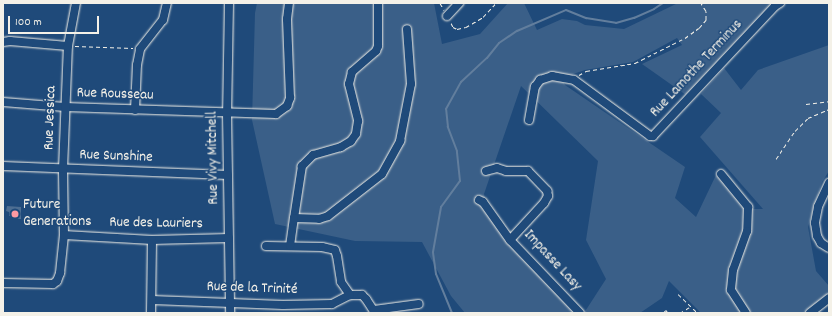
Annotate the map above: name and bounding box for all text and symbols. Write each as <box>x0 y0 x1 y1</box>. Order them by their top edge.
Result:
scale bar <box>10 8 101 34</box>
text: 100 m <box>15 14 42 31</box>
street label: Rue Lamothe Terminus <box>647 16 747 122</box>
street label: Rue Rousseau <box>76 85 154 105</box>
street label: Rue Jessica <box>41 86 61 150</box>
street label: Rue Vivy Mitchell <box>204 111 224 205</box>
street label: Rue Sunshine <box>79 147 153 167</box>
place label: Future Generations <box>23 196 92 231</box>
marker: Future Generations <box>10 209 20 219</box>
street label: Rue des Lauriers <box>109 214 203 234</box>
street label: Impasse Lasy <box>519 227 585 295</box>
street label: Rue de la Trinité <box>206 278 298 300</box>

